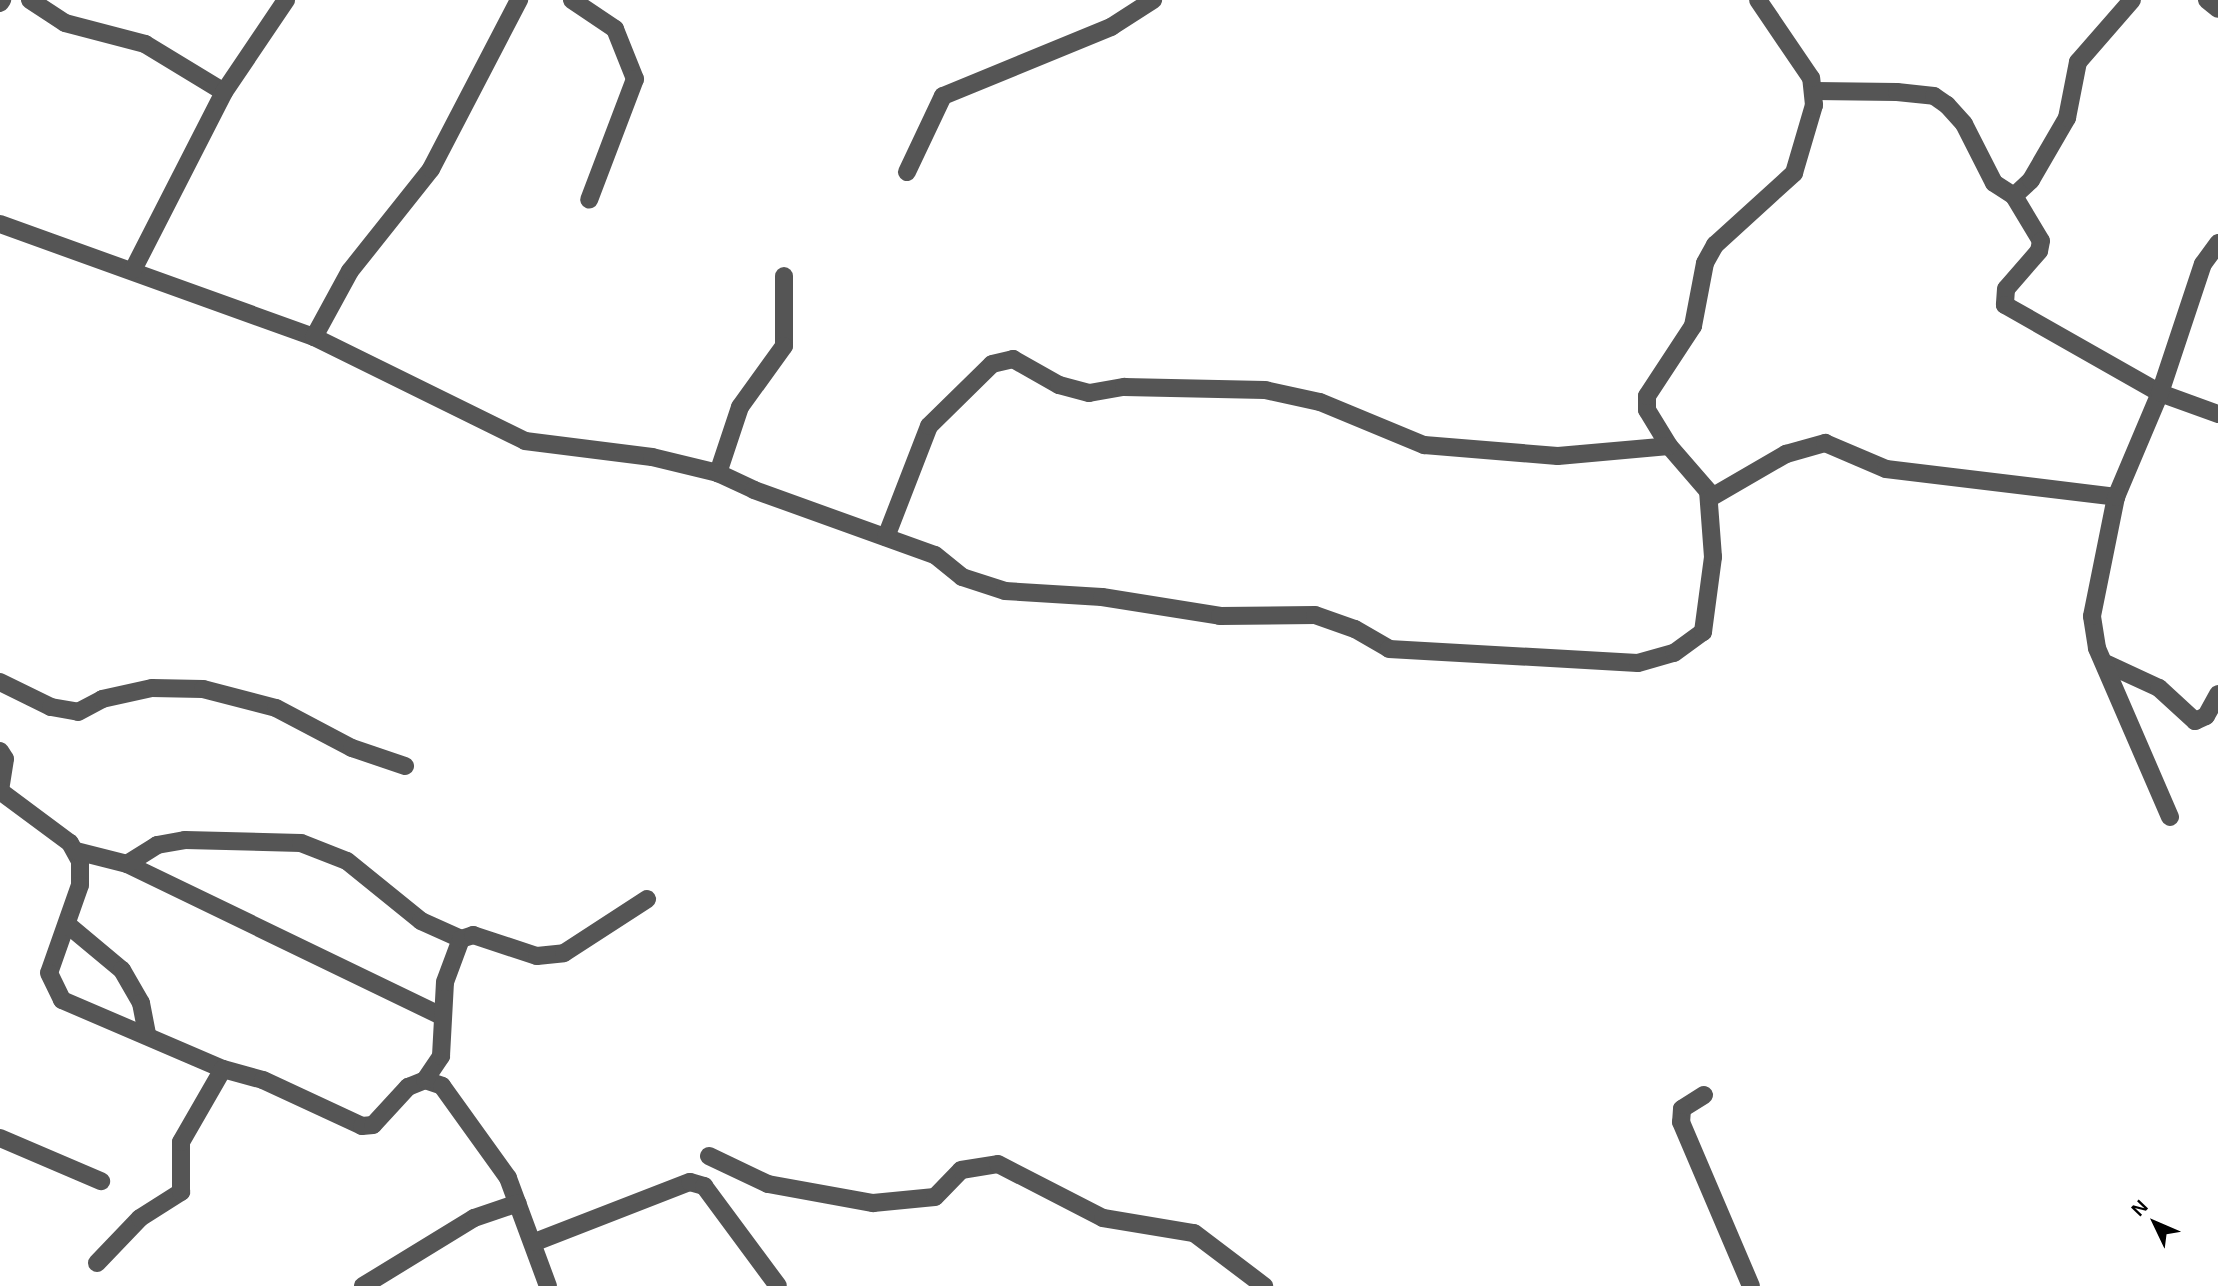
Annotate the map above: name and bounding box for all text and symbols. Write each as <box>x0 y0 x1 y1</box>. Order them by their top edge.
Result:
north arrow <box>2120 1188 2190 1258</box>
text: N <box>2127 1196 2152 1220</box>

